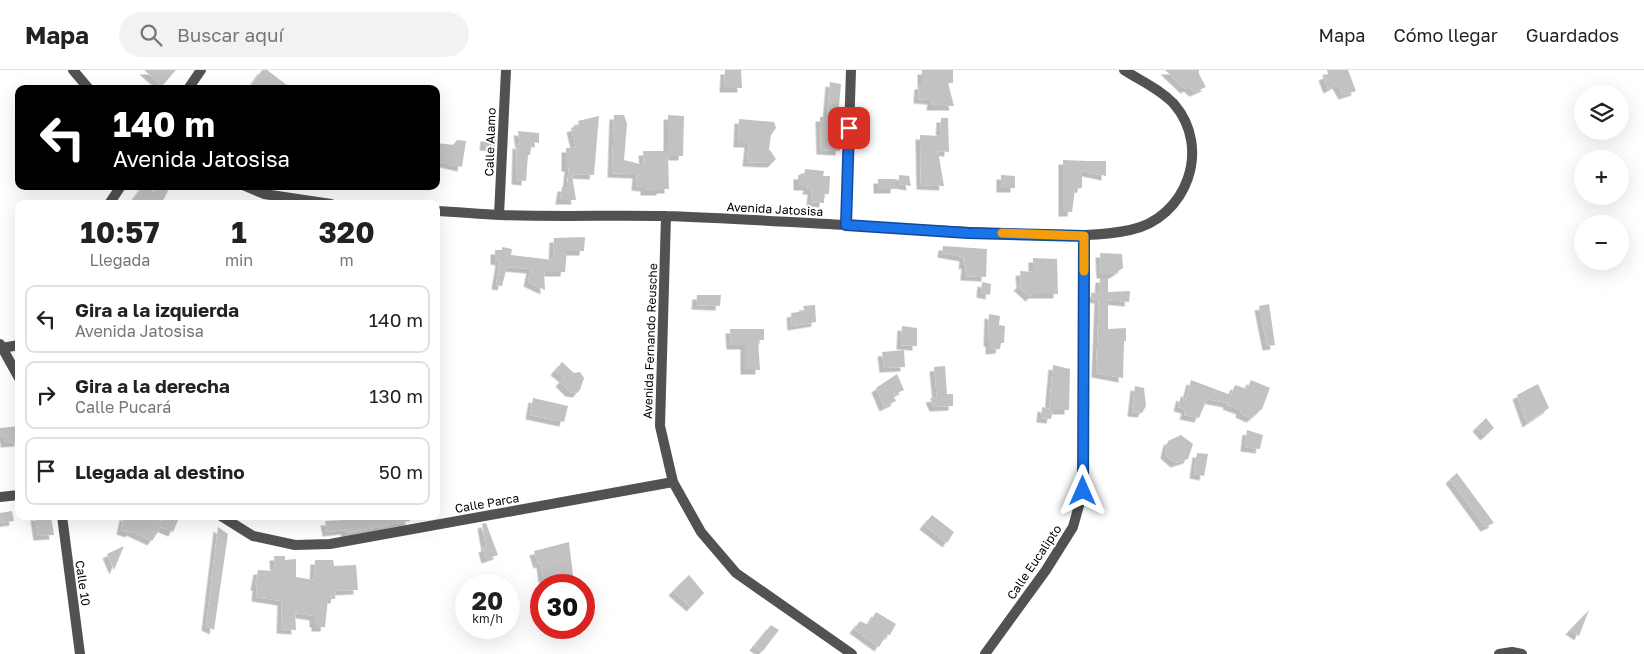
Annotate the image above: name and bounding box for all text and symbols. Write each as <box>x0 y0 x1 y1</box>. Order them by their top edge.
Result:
search box <box>119 12 469 57</box>
text: Mapa <box>25 20 89 49</box>
icon: search <box>137 21 165 49</box>
text: Buscar aquí <box>177 23 284 46</box>
text: Mapa <box>1319 24 1365 46</box>
text: Cómo llegar <box>1393 24 1498 46</box>
text: Guardados <box>1526 24 1619 46</box>
map controls <box>1574 85 1629 270</box>
button: layers <box>1574 85 1629 140</box>
text: 140 m <box>113 103 215 145</box>
icon: left <box>30 105 95 170</box>
street label: Calle Alamo <box>481 107 499 177</box>
pin <box>828 107 870 149</box>
icon: arrive <box>835 114 863 142</box>
text: Avenida Jatosisa <box>113 145 290 172</box>
button: + <box>1574 150 1629 205</box>
street label: Avenida Jatosisa <box>726 199 824 219</box>
text: 10:57 <box>80 214 160 250</box>
text: 1 <box>231 214 247 250</box>
text: 320 <box>319 214 375 250</box>
button: − <box>1574 215 1629 270</box>
text: Llegada <box>89 250 150 270</box>
text: min <box>225 250 253 270</box>
text: m <box>340 250 354 270</box>
street label: Avenida Fernando Reusche <box>640 263 660 419</box>
text: Gira a la izquierda <box>75 298 239 321</box>
icon: left <box>32 305 60 333</box>
text: 140 m <box>369 308 423 331</box>
text: Avenida Jatosisa <box>75 321 204 341</box>
text: Gira a la derecha <box>75 374 230 397</box>
icon: right <box>32 381 60 409</box>
text: 130 m <box>369 384 423 407</box>
text: Calle Pucará <box>75 397 171 417</box>
icon: arrive <box>32 457 60 485</box>
text: Llegada al destino <box>75 460 245 483</box>
text: 50 m <box>379 460 423 483</box>
position arrow <box>1056 464 1108 516</box>
street label: Calle Parca <box>454 490 520 516</box>
street label: Calle Eucalipto <box>1004 522 1064 602</box>
street label: Calle 10 <box>72 559 94 607</box>
speed limit sign: 30 <box>530 574 595 639</box>
text: 20 <box>472 585 503 616</box>
text: km/h <box>472 611 503 626</box>

